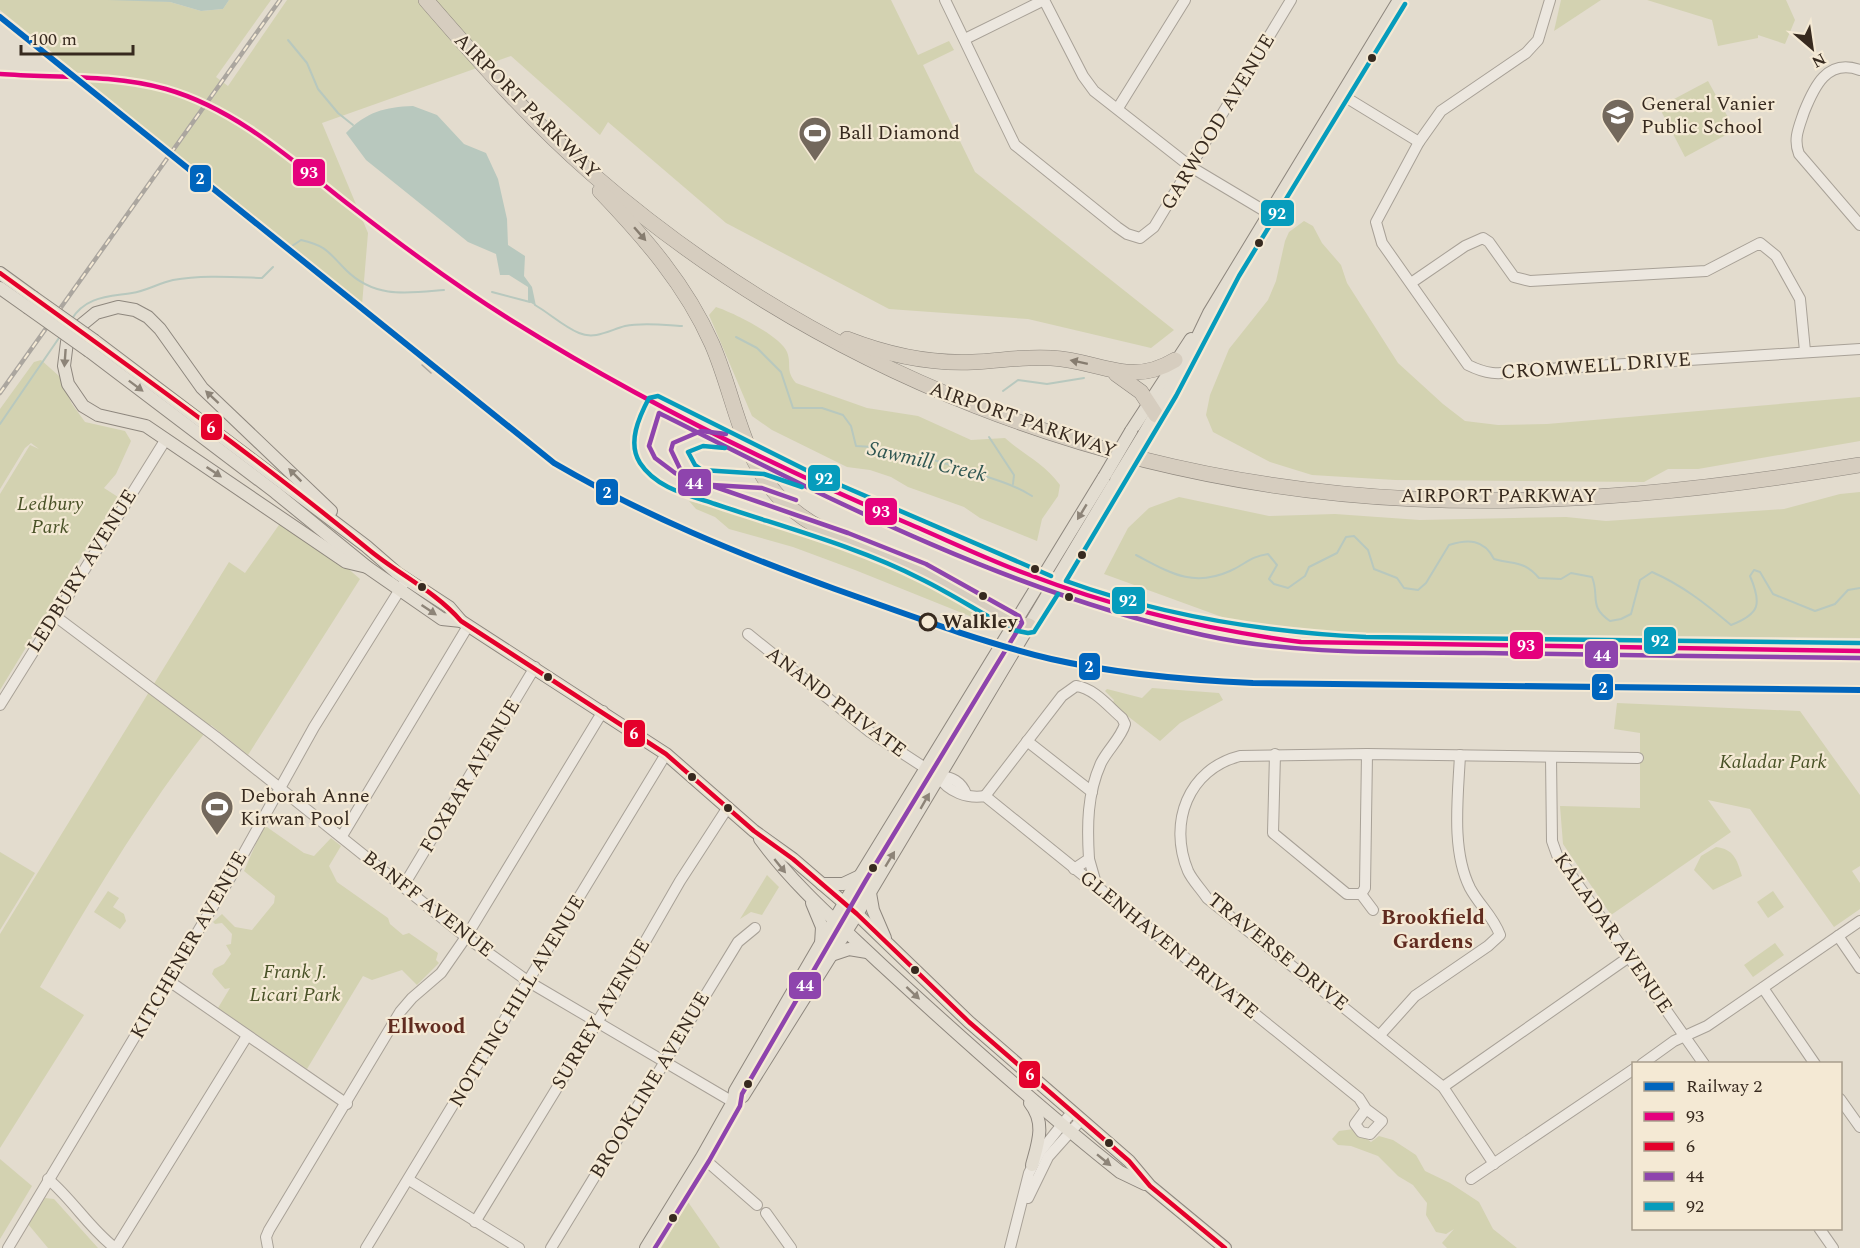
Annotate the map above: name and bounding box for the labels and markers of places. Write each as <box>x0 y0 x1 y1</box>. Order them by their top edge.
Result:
unlabelled marker <box>1366 52 1378 64</box>
place label: General Vanier Public School <box>1641 89 1775 142</box>
school or university icon: General Vanier Public School <box>1600 97 1636 144</box>
sports icon: Ball Diamond <box>797 115 833 162</box>
place label: Ball Diamond <box>838 118 960 148</box>
unlabelled marker <box>1253 237 1265 249</box>
unlabelled marker <box>1076 549 1088 561</box>
unlabelled marker <box>1029 563 1041 575</box>
unlabelled marker <box>416 581 428 593</box>
unlabelled marker <box>977 590 989 602</box>
unlabelled marker <box>1063 591 1075 603</box>
place label: Walkley <box>942 607 1019 637</box>
marker: Walkley <box>919 613 937 631</box>
unlabelled marker <box>542 671 554 683</box>
unlabelled marker <box>686 771 698 783</box>
place label: Deborah Anne Kirwan Pool <box>240 781 370 834</box>
sports icon: Deborah Anne Kirwan Pool <box>199 789 235 836</box>
unlabelled marker <box>722 802 734 814</box>
unlabelled marker <box>867 862 879 874</box>
unlabelled marker <box>909 964 921 976</box>
unlabelled marker <box>742 1078 754 1090</box>
unlabelled marker <box>1103 1137 1115 1149</box>
unlabelled marker <box>667 1212 679 1224</box>

